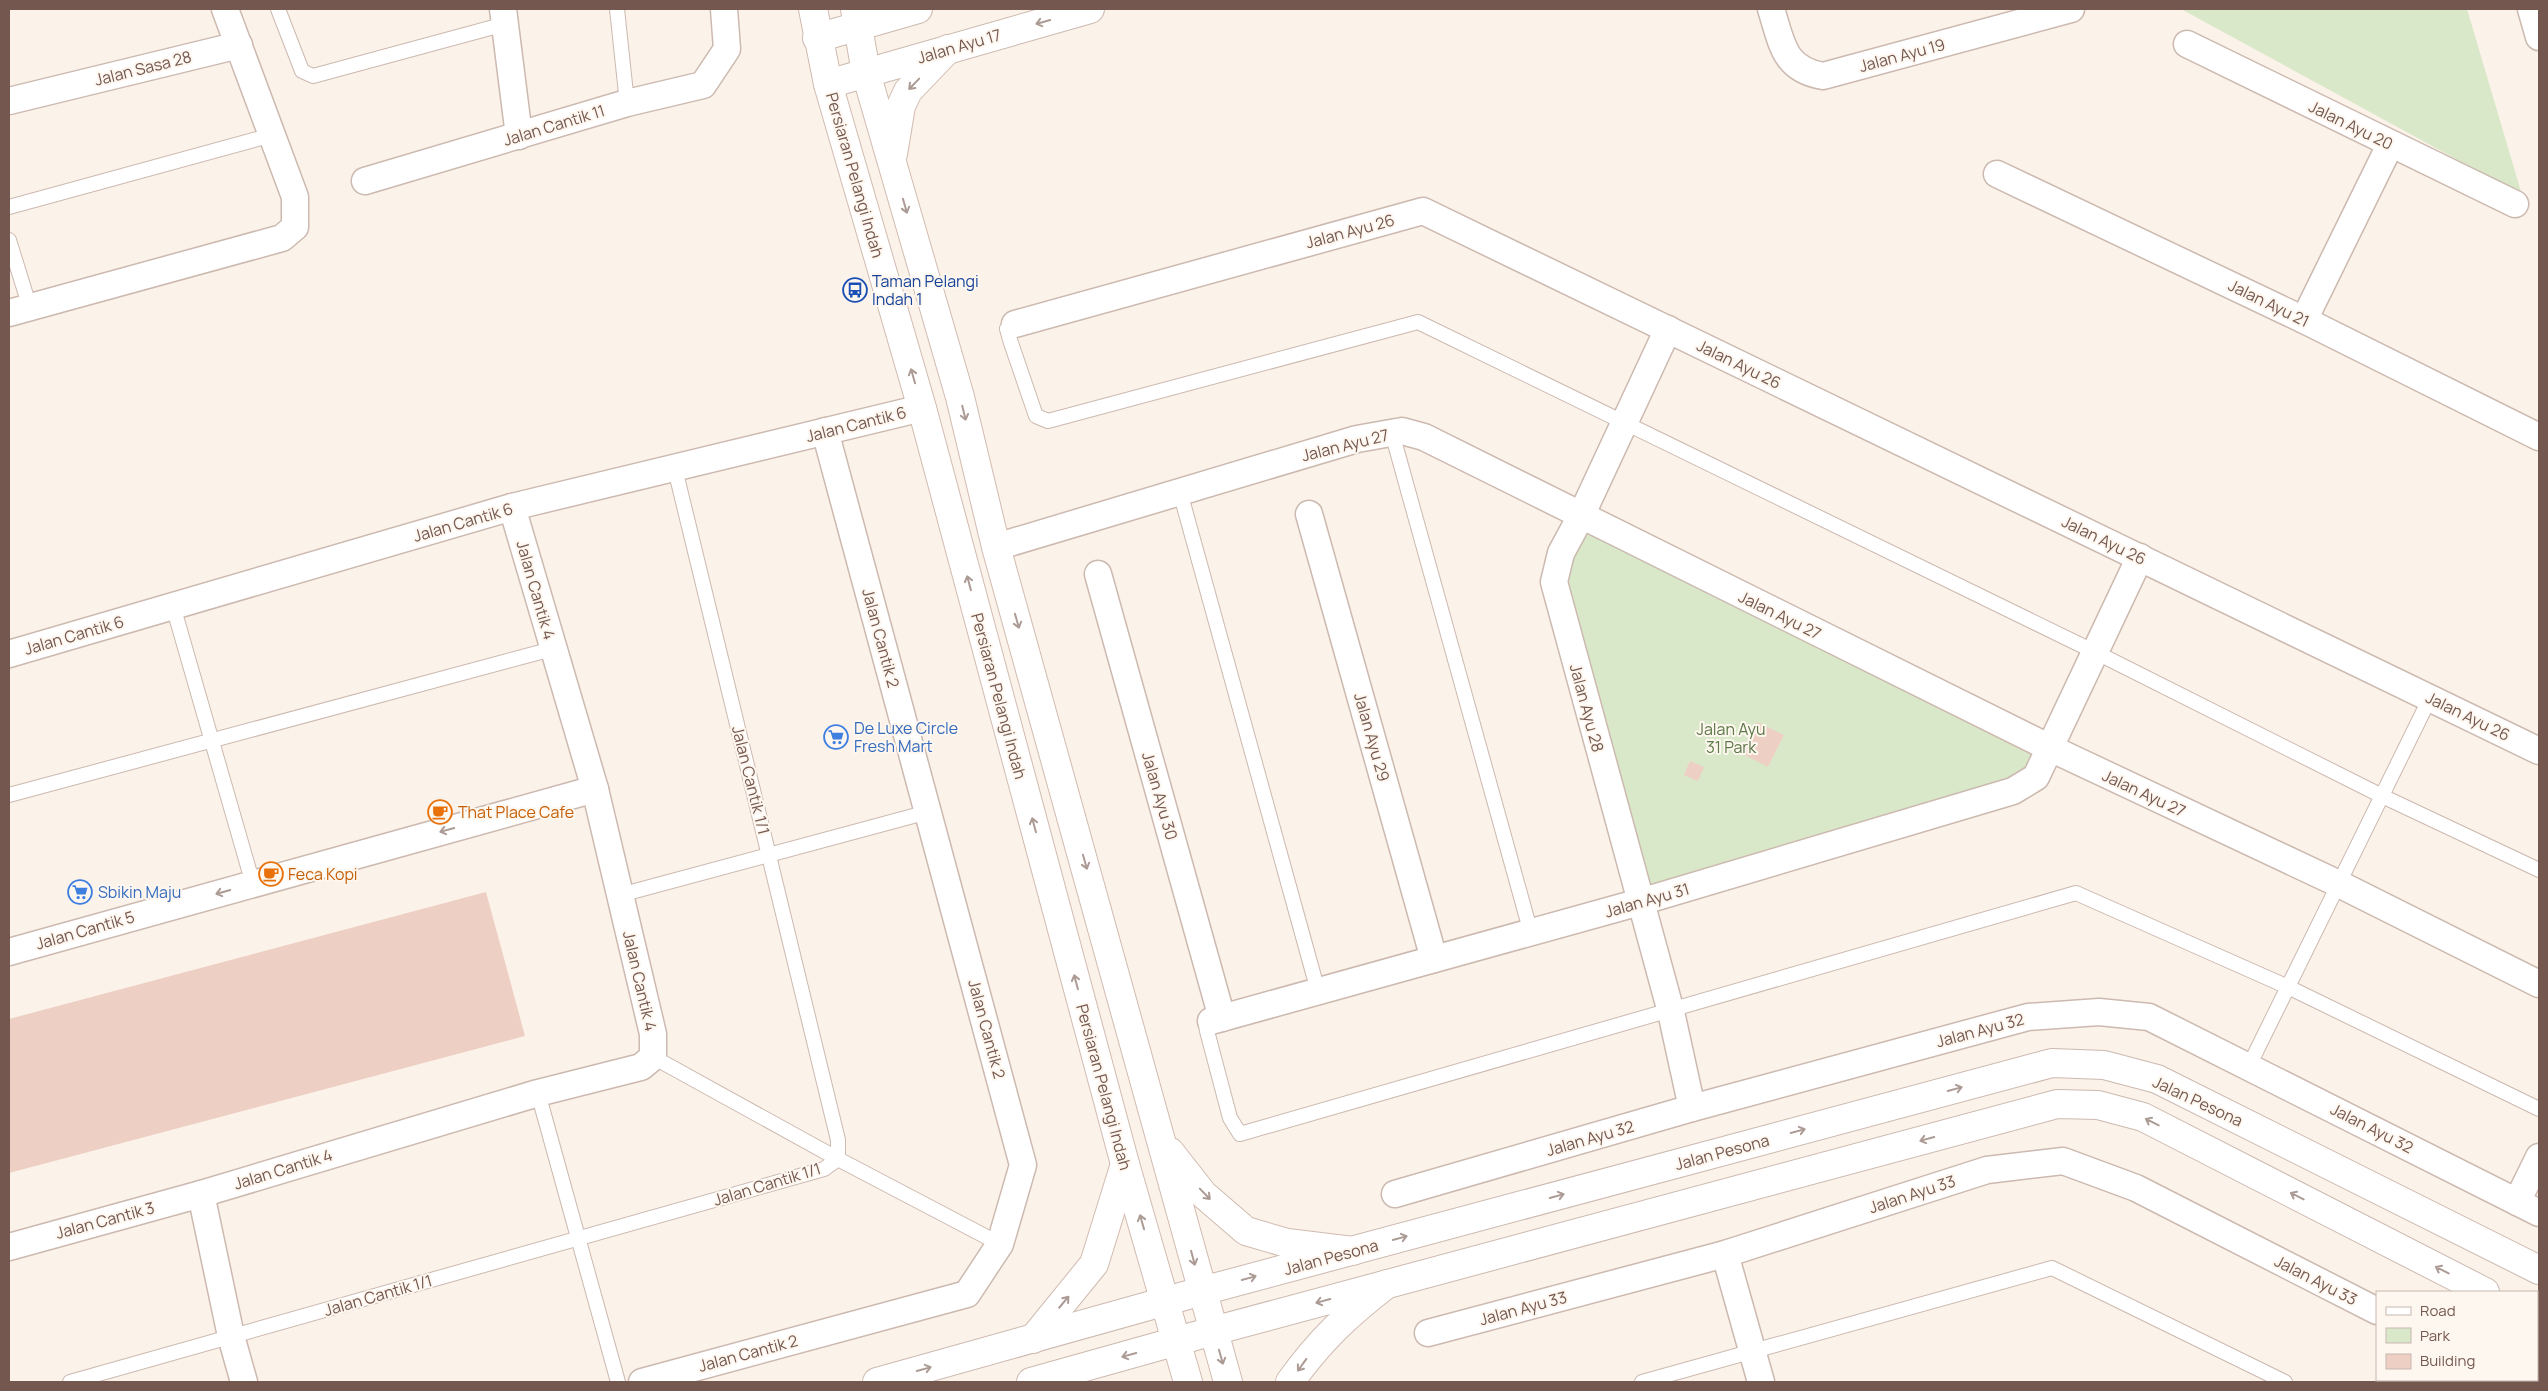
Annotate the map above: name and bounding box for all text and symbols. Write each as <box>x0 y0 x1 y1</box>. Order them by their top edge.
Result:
one-way arrow <box>1035 18 1051 28</box>
street label: Jalan Ayu 17 <box>914 24 1004 68</box>
street label: Jalan Ayu 19 <box>1857 33 1947 77</box>
street label: Jalan Sasa 28 <box>92 45 194 91</box>
one-way arrow <box>908 78 920 91</box>
street label: Persiaran Pelangi Indah <box>821 90 889 260</box>
street label: Jalan Ayu 20 <box>2305 95 2397 155</box>
street label: Jalan Cantik 11 <box>500 99 608 151</box>
one-way arrow <box>901 198 910 214</box>
street label: Jalan Ayu 26 <box>1303 209 1397 253</box>
place label: Taman Pelangi Indah 1 <box>872 270 979 310</box>
street label: Jalan Ayu 21 <box>2225 274 2313 332</box>
bus stop icon: Taman Pelangi Indah 1 <box>842 277 868 303</box>
street label: Jalan Ayu 26 <box>1693 334 1785 394</box>
one-way arrow <box>907 368 917 384</box>
street label: Jalan Cantik 6 <box>804 401 908 447</box>
one-way arrow <box>960 405 969 421</box>
street label: Jalan Ayu 27 <box>1299 424 1391 466</box>
street label: Jalan Cantik 6 <box>411 497 515 547</box>
street label: Jalan Ayu 26 <box>2058 510 2150 570</box>
street label: Jalan Cantik 4 <box>511 538 561 642</box>
one-way arrow <box>964 576 973 592</box>
street label: Jalan Cantik 2 <box>857 586 905 690</box>
street label: Jalan Ayu 27 <box>1735 586 1825 644</box>
street label: Jalan Cantik 6 <box>22 610 126 660</box>
street label: Persiaran Pelangi Indah <box>966 611 1032 781</box>
one-way arrow <box>1013 613 1022 629</box>
street label: Jalan Ayu 28 <box>1565 661 1609 755</box>
street label: Jalan Ayu 26 <box>2422 686 2514 746</box>
street label: Jalan Ayu 29 <box>1349 690 1395 784</box>
place label: De Luxe Circle Fresh Mart <box>854 717 958 757</box>
park label: Jalan Ayu 31 Park <box>1697 718 1765 758</box>
street label: Jalan Cantik 1/1 <box>727 723 775 837</box>
supermarket icon: De Luxe Circle Fresh Mart <box>823 724 849 750</box>
street label: Jalan Ayu 30 <box>1137 749 1183 843</box>
street label: Jalan Ayu 27 <box>2099 764 2189 822</box>
cafe icon: That Place Cafe <box>427 799 453 825</box>
place label: That Place Cafe <box>458 801 574 823</box>
one-way arrow <box>1029 817 1038 833</box>
one-way arrow <box>440 826 456 835</box>
one-way arrow <box>1080 854 1090 870</box>
cafe icon: Feca Kopi <box>258 861 284 887</box>
place label: Feca Kopi <box>288 863 358 885</box>
street label: Jalan Ayu 31 <box>1602 877 1692 923</box>
supermarket icon: Sbikin Maju <box>67 879 93 905</box>
place label: Sbikin Maju <box>98 881 181 903</box>
one-way arrow <box>216 888 232 897</box>
street label: Jalan Cantik 5 <box>33 905 137 955</box>
street label: Jalan Cantik 4 <box>618 929 662 1033</box>
one-way arrow <box>1071 974 1080 990</box>
street label: Jalan Cantik 2 <box>963 977 1011 1081</box>
street label: Persiaran Pelangi Indah <box>1071 1002 1137 1172</box>
street label: Jalan Ayu 32 <box>1934 1008 2026 1052</box>
street label: Jalan Pesona <box>2149 1071 2247 1131</box>
one-way arrow <box>1947 1084 1963 1093</box>
street label: Jalan Ayu 32 <box>2327 1098 2417 1158</box>
street label: Jalan Ayu 32 <box>1544 1115 1636 1161</box>
one-way arrow <box>2145 1117 2160 1126</box>
one-way arrow <box>1790 1126 1806 1136</box>
street label: Jalan Pesona <box>1672 1129 1772 1175</box>
one-way arrow <box>1920 1135 1936 1144</box>
street label: Jalan Cantik 4 <box>231 1144 335 1194</box>
street label: Jalan Cantik 1/1 <box>710 1157 824 1211</box>
street label: Jalan Ayu 33 <box>1866 1170 1958 1218</box>
one-way arrow <box>1199 1188 1211 1201</box>
one-way arrow <box>1549 1191 1565 1200</box>
one-way arrow <box>2290 1191 2305 1200</box>
street label: Jalan Cantik 3 <box>53 1196 157 1244</box>
one-way arrow <box>1136 1215 1146 1231</box>
one-way arrow <box>1392 1233 1408 1242</box>
street label: Jalan Pesona <box>1281 1234 1381 1280</box>
one-way arrow <box>1189 1249 1198 1265</box>
street label: Jalan Ayu 33 <box>2271 1250 2361 1310</box>
one-way arrow <box>2434 1265 2449 1275</box>
street label: Jalan Cantik 1/1 <box>321 1269 435 1321</box>
one-way arrow <box>1240 1273 1256 1283</box>
street label: Jalan Ayu 33 <box>1477 1286 1569 1330</box>
legend <box>2376 1291 2538 1381</box>
one-way arrow <box>1059 1296 1070 1309</box>
one-way arrow <box>1316 1297 1332 1306</box>
text: Road <box>2420 1300 2456 1321</box>
text: Park <box>2420 1325 2450 1346</box>
street label: Jalan Cantik 2 <box>696 1329 800 1377</box>
one-way arrow <box>1216 1348 1226 1364</box>
text: Building <box>2420 1350 2475 1371</box>
one-way arrow <box>1122 1351 1138 1361</box>
one-way arrow <box>1297 1358 1307 1372</box>
one-way arrow <box>916 1364 932 1374</box>

